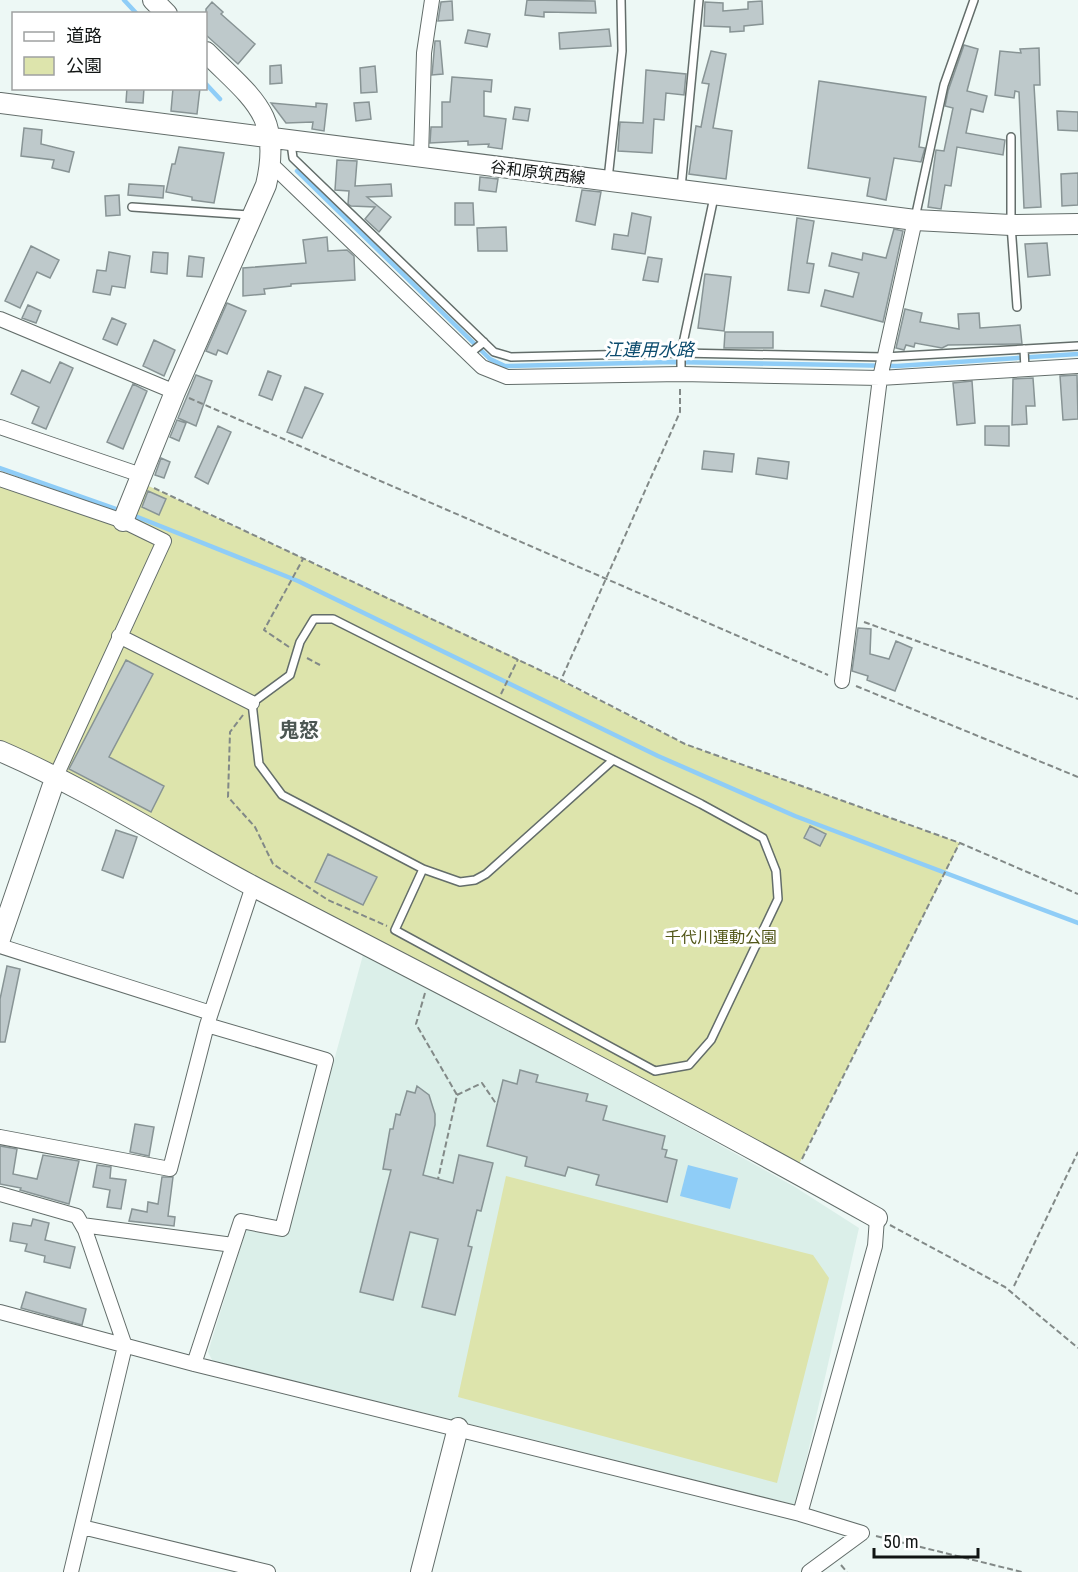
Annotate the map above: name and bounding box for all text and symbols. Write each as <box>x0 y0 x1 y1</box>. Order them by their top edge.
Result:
legend <box>12 12 207 90</box>
text: 道路 <box>66 25 102 46</box>
text: 公園 <box>66 55 102 76</box>
street label: 谷和原筑西線 <box>489 157 587 188</box>
water label: 江連用水路 <box>604 339 696 360</box>
district label: 鬼怒 <box>279 718 319 742</box>
park label: 千代川運動公園 <box>665 928 777 947</box>
scale bar <box>874 1521 978 1559</box>
text: 50 m <box>883 1531 918 1552</box>

